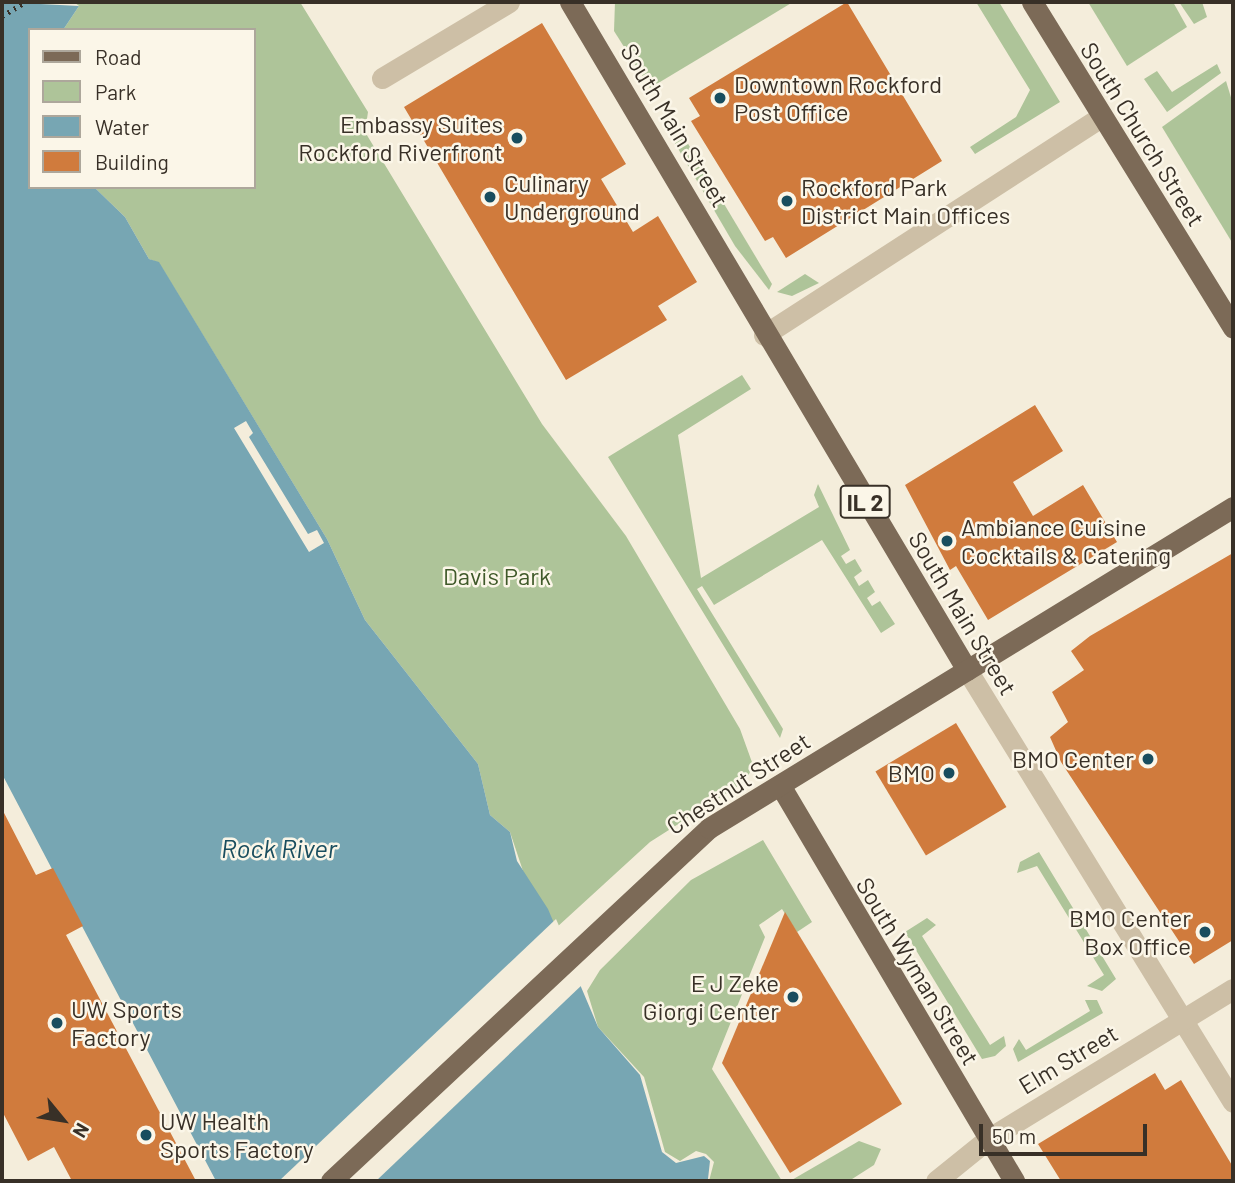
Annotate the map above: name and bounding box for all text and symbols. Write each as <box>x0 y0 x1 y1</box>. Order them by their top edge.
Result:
legend <box>28 28 256 189</box>
street label: South Church Street <box>1075 37 1211 231</box>
street label: South Main Street <box>615 38 735 212</box>
text: Road <box>95 44 141 69</box>
place label: Downtown Rockford Post Office <box>734 70 942 126</box>
text: Park <box>95 79 136 104</box>
marker: Downtown Rockford Post Office <box>712 90 728 106</box>
place label: Embassy Suites Rockford Riverfront <box>298 110 503 166</box>
text: Water <box>95 114 149 139</box>
marker: Embassy Suites Rockford Riverfront <box>509 130 525 146</box>
text: Building <box>95 149 169 174</box>
place label: Culinary Underground <box>504 169 640 225</box>
place label: Rockford Park District Main Offices <box>801 173 1010 229</box>
marker: Culinary Underground <box>482 189 498 205</box>
marker: Rockford Park District Main Offices <box>779 193 795 209</box>
road number: IL 2 <box>839 482 891 522</box>
place label: Ambiance Cuisine Cocktails & Catering <box>961 513 1171 569</box>
street label: South Main Street <box>903 526 1023 700</box>
marker: Ambiance Cuisine Cocktails & Catering <box>939 533 955 549</box>
park label: Davis Park <box>443 562 551 590</box>
street label: Chestnut Street <box>661 726 815 840</box>
place label: BMO Center <box>1012 745 1134 773</box>
marker: BMO Center <box>1140 751 1156 767</box>
place label: BMO <box>888 759 935 787</box>
marker: BMO <box>941 765 957 781</box>
water label: Rock River <box>221 832 337 864</box>
street label: South Wyman Street <box>851 872 985 1070</box>
place label: BMO Center Box Office <box>1069 904 1191 960</box>
marker: BMO Center Box Office <box>1197 924 1213 940</box>
place label: E J Zeke Giorgi Center <box>643 969 779 1025</box>
marker: E J Zeke Giorgi Center <box>785 989 801 1005</box>
place label: UW Sports Factory <box>71 995 182 1051</box>
marker: UW Sports Factory <box>49 1015 65 1031</box>
street label: Elm Street <box>1013 1018 1123 1100</box>
north arrow <box>28 1085 98 1155</box>
place label: UW Health Sports Factory <box>160 1107 314 1163</box>
scale bar <box>983 1110 1151 1154</box>
text: N <box>69 1120 95 1142</box>
text: 50 m <box>992 1123 1036 1148</box>
marker: UW Health Sports Factory <box>138 1127 154 1143</box>

